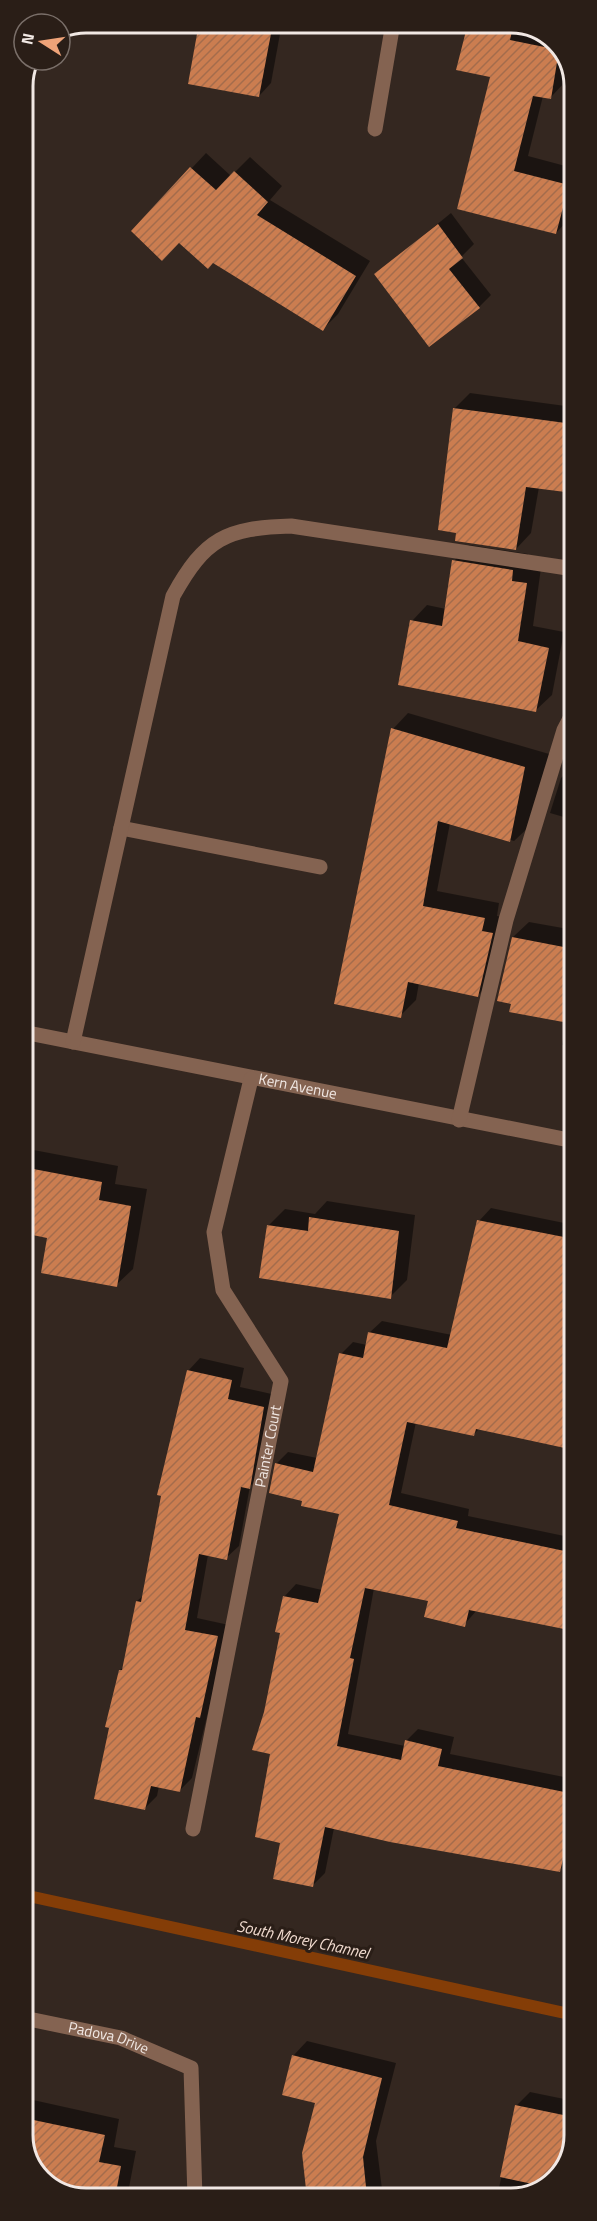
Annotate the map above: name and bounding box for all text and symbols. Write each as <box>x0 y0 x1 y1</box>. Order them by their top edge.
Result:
north arrow <box>12 12 72 72</box>
text: N <box>14 31 40 47</box>
street label: Kern Avenue <box>257 1067 339 1105</box>
street label: Painter Court <box>248 1402 287 1489</box>
water label: South Morey Channel <box>235 1913 373 1965</box>
street label: Padova Drive <box>66 2015 153 2060</box>

